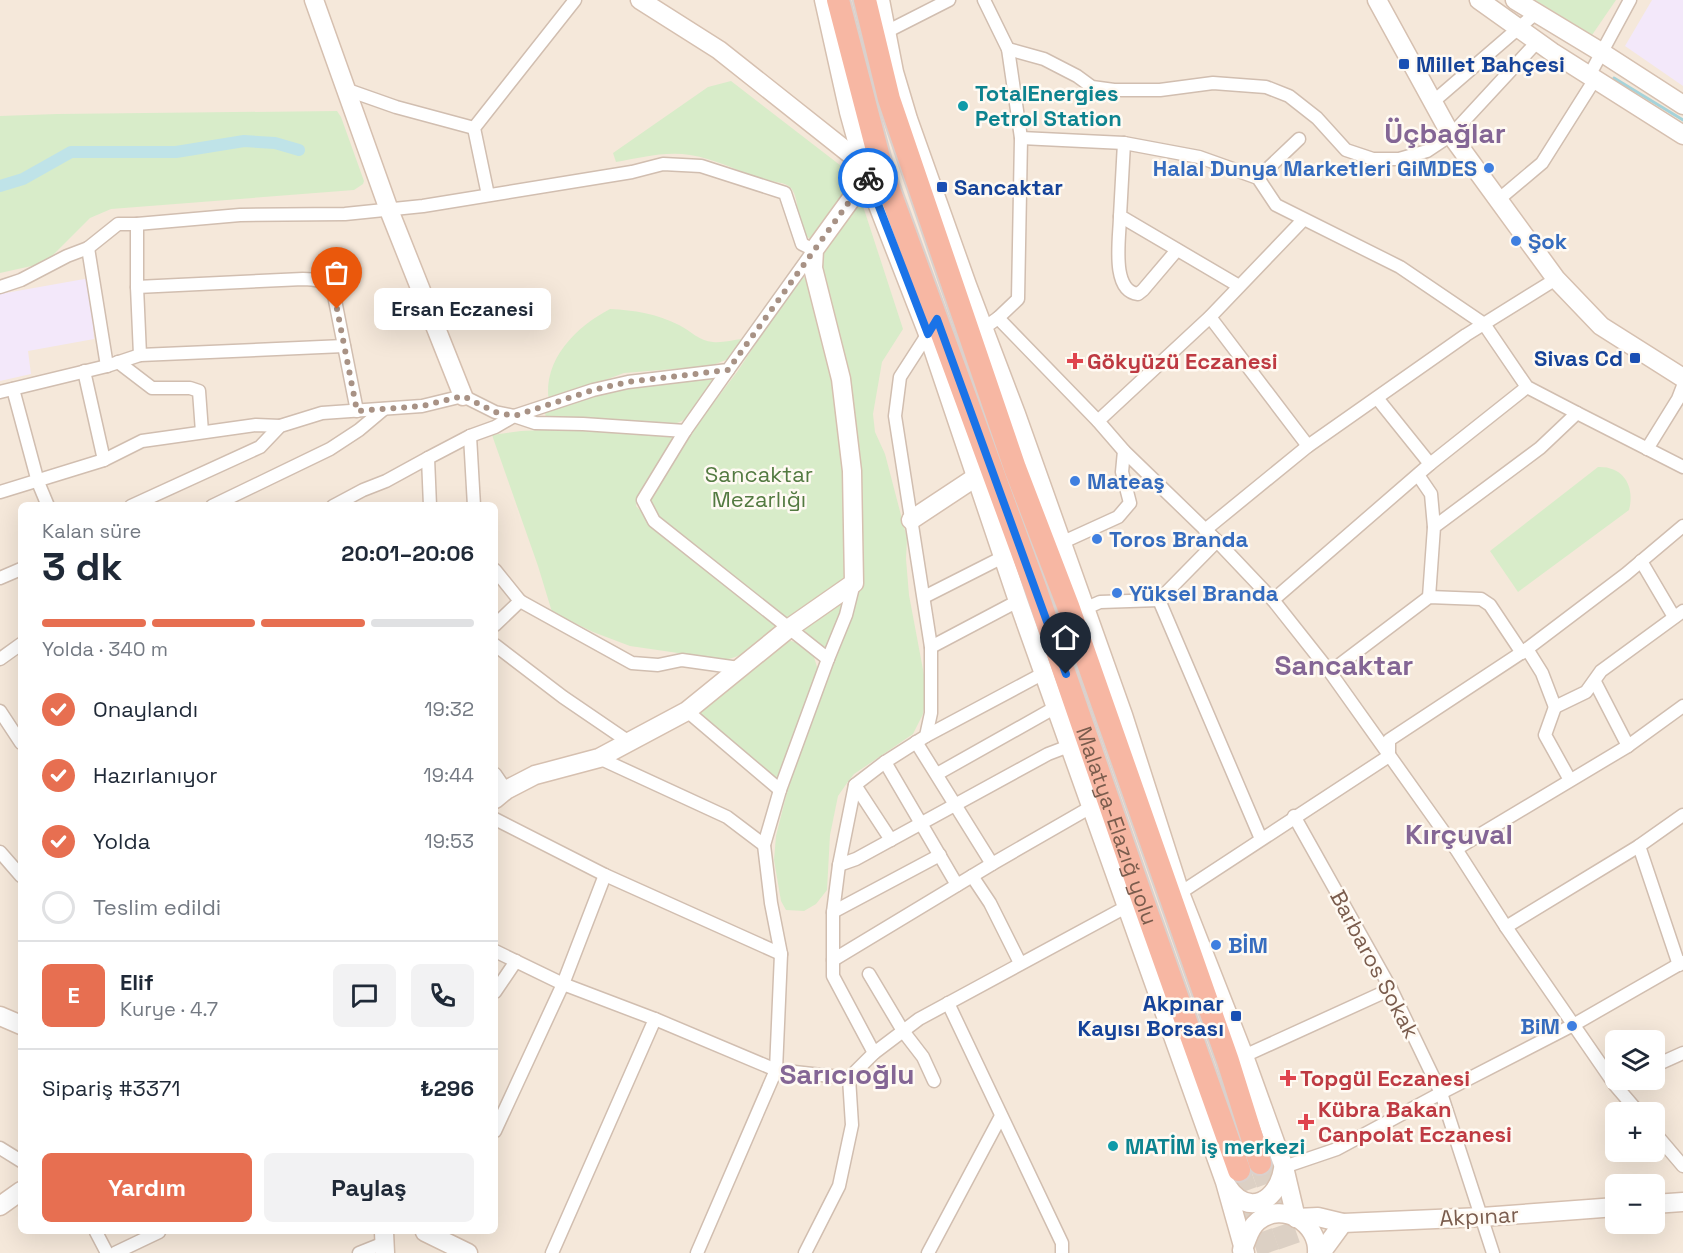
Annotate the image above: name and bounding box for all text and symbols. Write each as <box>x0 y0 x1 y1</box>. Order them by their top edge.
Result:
place label: Millet Bahçesi <box>1416 50 1565 78</box>
marker: Millet Bahçesi <box>1397 57 1411 71</box>
place label: TotalEnergies Petrol Station <box>975 79 1122 132</box>
marker: TotalEnergies Petrol Station <box>956 99 970 113</box>
district label: Üçbağlar <box>1384 115 1506 151</box>
courier <box>838 148 898 208</box>
place label: Halal Dunya Marketleri GiMDES <box>1153 154 1477 182</box>
marker: Halal Dunya Marketleri GiMDES <box>1482 161 1496 175</box>
icon: bike <box>852 162 885 195</box>
place label: Sancaktar <box>954 173 1063 201</box>
marker: Sancaktar <box>935 180 949 194</box>
place label: Şok <box>1528 227 1568 255</box>
marker: Şok <box>1509 234 1523 248</box>
pin <box>311 247 362 309</box>
icon: bag <box>320 256 353 289</box>
callout: Ersan Eczanesi <box>373 288 550 330</box>
text: Ersan Eczanesi <box>391 296 534 322</box>
place label: Sivas Cd <box>1534 344 1623 372</box>
place label: Gökyüzü Eczanesi <box>1087 347 1278 375</box>
marker: Sivas Cd <box>1628 351 1642 365</box>
marker: Gökyüzü Eczanesi <box>1068 354 1082 368</box>
park label: Sancaktar Mezarlığı <box>705 460 813 513</box>
place label: Mateaş <box>1087 467 1165 495</box>
marker: Mateaş <box>1068 474 1082 488</box>
text: Kalan süre <box>42 518 141 544</box>
place label: Toros Branda <box>1109 525 1249 553</box>
marker: Toros Branda <box>1090 532 1104 546</box>
text: 20:01–20:06 <box>341 539 474 567</box>
text: 3 dk <box>42 542 123 591</box>
place label: Yüksel Branda <box>1129 579 1279 607</box>
marker: Yüksel Branda <box>1110 586 1124 600</box>
pin <box>1040 612 1091 674</box>
icon: home <box>1049 621 1082 654</box>
text: Yolda · 340 m <box>42 636 168 662</box>
district label: Sancaktar <box>1275 647 1413 683</box>
icon: check <box>42 693 75 726</box>
text: Onaylandı <box>93 695 198 723</box>
text: 19:32 <box>424 696 474 722</box>
street label: Malatya-Elazığ yolu <box>1070 723 1164 929</box>
icon: check <box>42 759 75 792</box>
text: Hazırlanıyor <box>93 761 218 789</box>
text: 19:44 <box>423 762 474 788</box>
district label: Kırçuval <box>1405 816 1513 852</box>
icon: check <box>42 825 75 858</box>
text: Yolda <box>93 827 150 855</box>
text: 19:53 <box>424 828 474 854</box>
street label: Barbaros Sokak <box>1324 885 1426 1043</box>
text: Teslim edildi <box>93 893 221 921</box>
place label: BİM <box>1228 931 1268 959</box>
marker: BİM <box>1209 938 1223 952</box>
button: chat <box>333 964 396 1027</box>
button: phone <box>411 964 474 1027</box>
text: Elif <box>120 968 153 996</box>
text: E <box>67 981 80 1009</box>
place label: Akpınar Kayısı Borsası <box>1077 989 1224 1042</box>
text: Kurye · 4.7 <box>120 996 218 1022</box>
marker: Akpınar Kayısı Borsası <box>1229 1009 1243 1023</box>
place label: BiM <box>1520 1012 1560 1040</box>
marker: BiM <box>1565 1019 1579 1033</box>
map controls <box>1605 1030 1665 1234</box>
button: layers <box>1605 1030 1665 1090</box>
district label: Sarıcıoğlu <box>779 1056 915 1092</box>
place label: Topgül Eczanesi <box>1300 1064 1470 1092</box>
marker: Topgül Eczanesi <box>1281 1071 1295 1085</box>
text: Sipariş #3371 <box>42 1074 180 1102</box>
text: ₺296 <box>420 1074 474 1102</box>
place label: Kübra Bakan Canpolat Eczanesi <box>1318 1095 1512 1148</box>
button: + <box>1605 1102 1665 1162</box>
marker: Kübra Bakan Canpolat Eczanesi <box>1299 1115 1313 1129</box>
place label: MATİM iş merkezi <box>1125 1132 1305 1160</box>
marker: MATİM iş merkezi <box>1106 1139 1120 1153</box>
button: Yardım <box>42 1153 252 1222</box>
button: Paylaş <box>264 1153 474 1222</box>
button: − <box>1605 1174 1665 1234</box>
street label: Akpınar <box>1438 1200 1520 1232</box>

